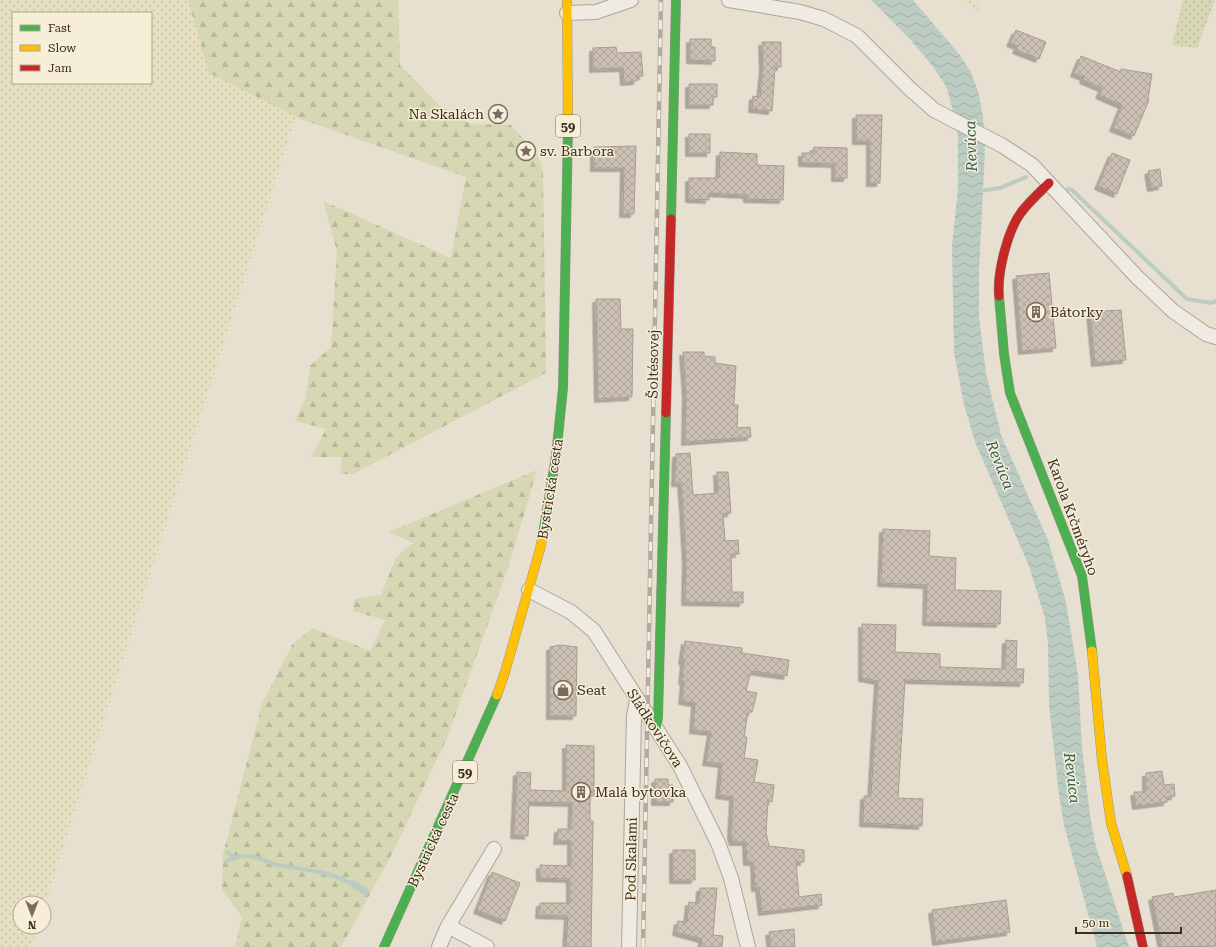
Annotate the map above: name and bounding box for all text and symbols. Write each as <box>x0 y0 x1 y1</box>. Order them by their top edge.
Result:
legend <box>12 12 152 84</box>
text: Fast <box>48 21 72 35</box>
text: Slow <box>48 41 76 55</box>
text: Jam <box>48 61 72 75</box>
place icon: Na Skalách <box>487 103 509 125</box>
place label: Na Skalách <box>409 106 484 122</box>
road number: 59 <box>556 115 580 137</box>
water label: Revúca <box>961 120 981 173</box>
place icon: sv. Barbora <box>515 140 537 162</box>
place label: sv. Barbora <box>540 143 615 159</box>
building icon: Bátorky <box>1025 301 1047 323</box>
place label: Bátorky <box>1050 304 1104 320</box>
street label: Šoltésovej <box>644 329 662 399</box>
street label: Bystrická cesta <box>534 437 566 541</box>
water label: Revúca <box>982 437 1018 492</box>
street label: Karola Krčméryho <box>1044 456 1102 578</box>
shop icon: Seat <box>552 679 574 701</box>
place label: Seat <box>577 682 606 698</box>
street label: Sládkovičova <box>624 686 687 771</box>
water label: Revúca <box>1060 750 1084 805</box>
road number: 59 <box>453 761 477 783</box>
building icon: Malá bytovka <box>570 781 592 803</box>
place label: Malá bytovka <box>595 784 687 800</box>
street label: Bystrická cesta <box>404 790 462 889</box>
street label: Pod Skalami <box>622 817 640 901</box>
north arrow <box>12 895 52 935</box>
scale bar <box>1076 909 1181 935</box>
text: 50 m <box>1082 916 1109 930</box>
text: N <box>27 918 36 931</box>

